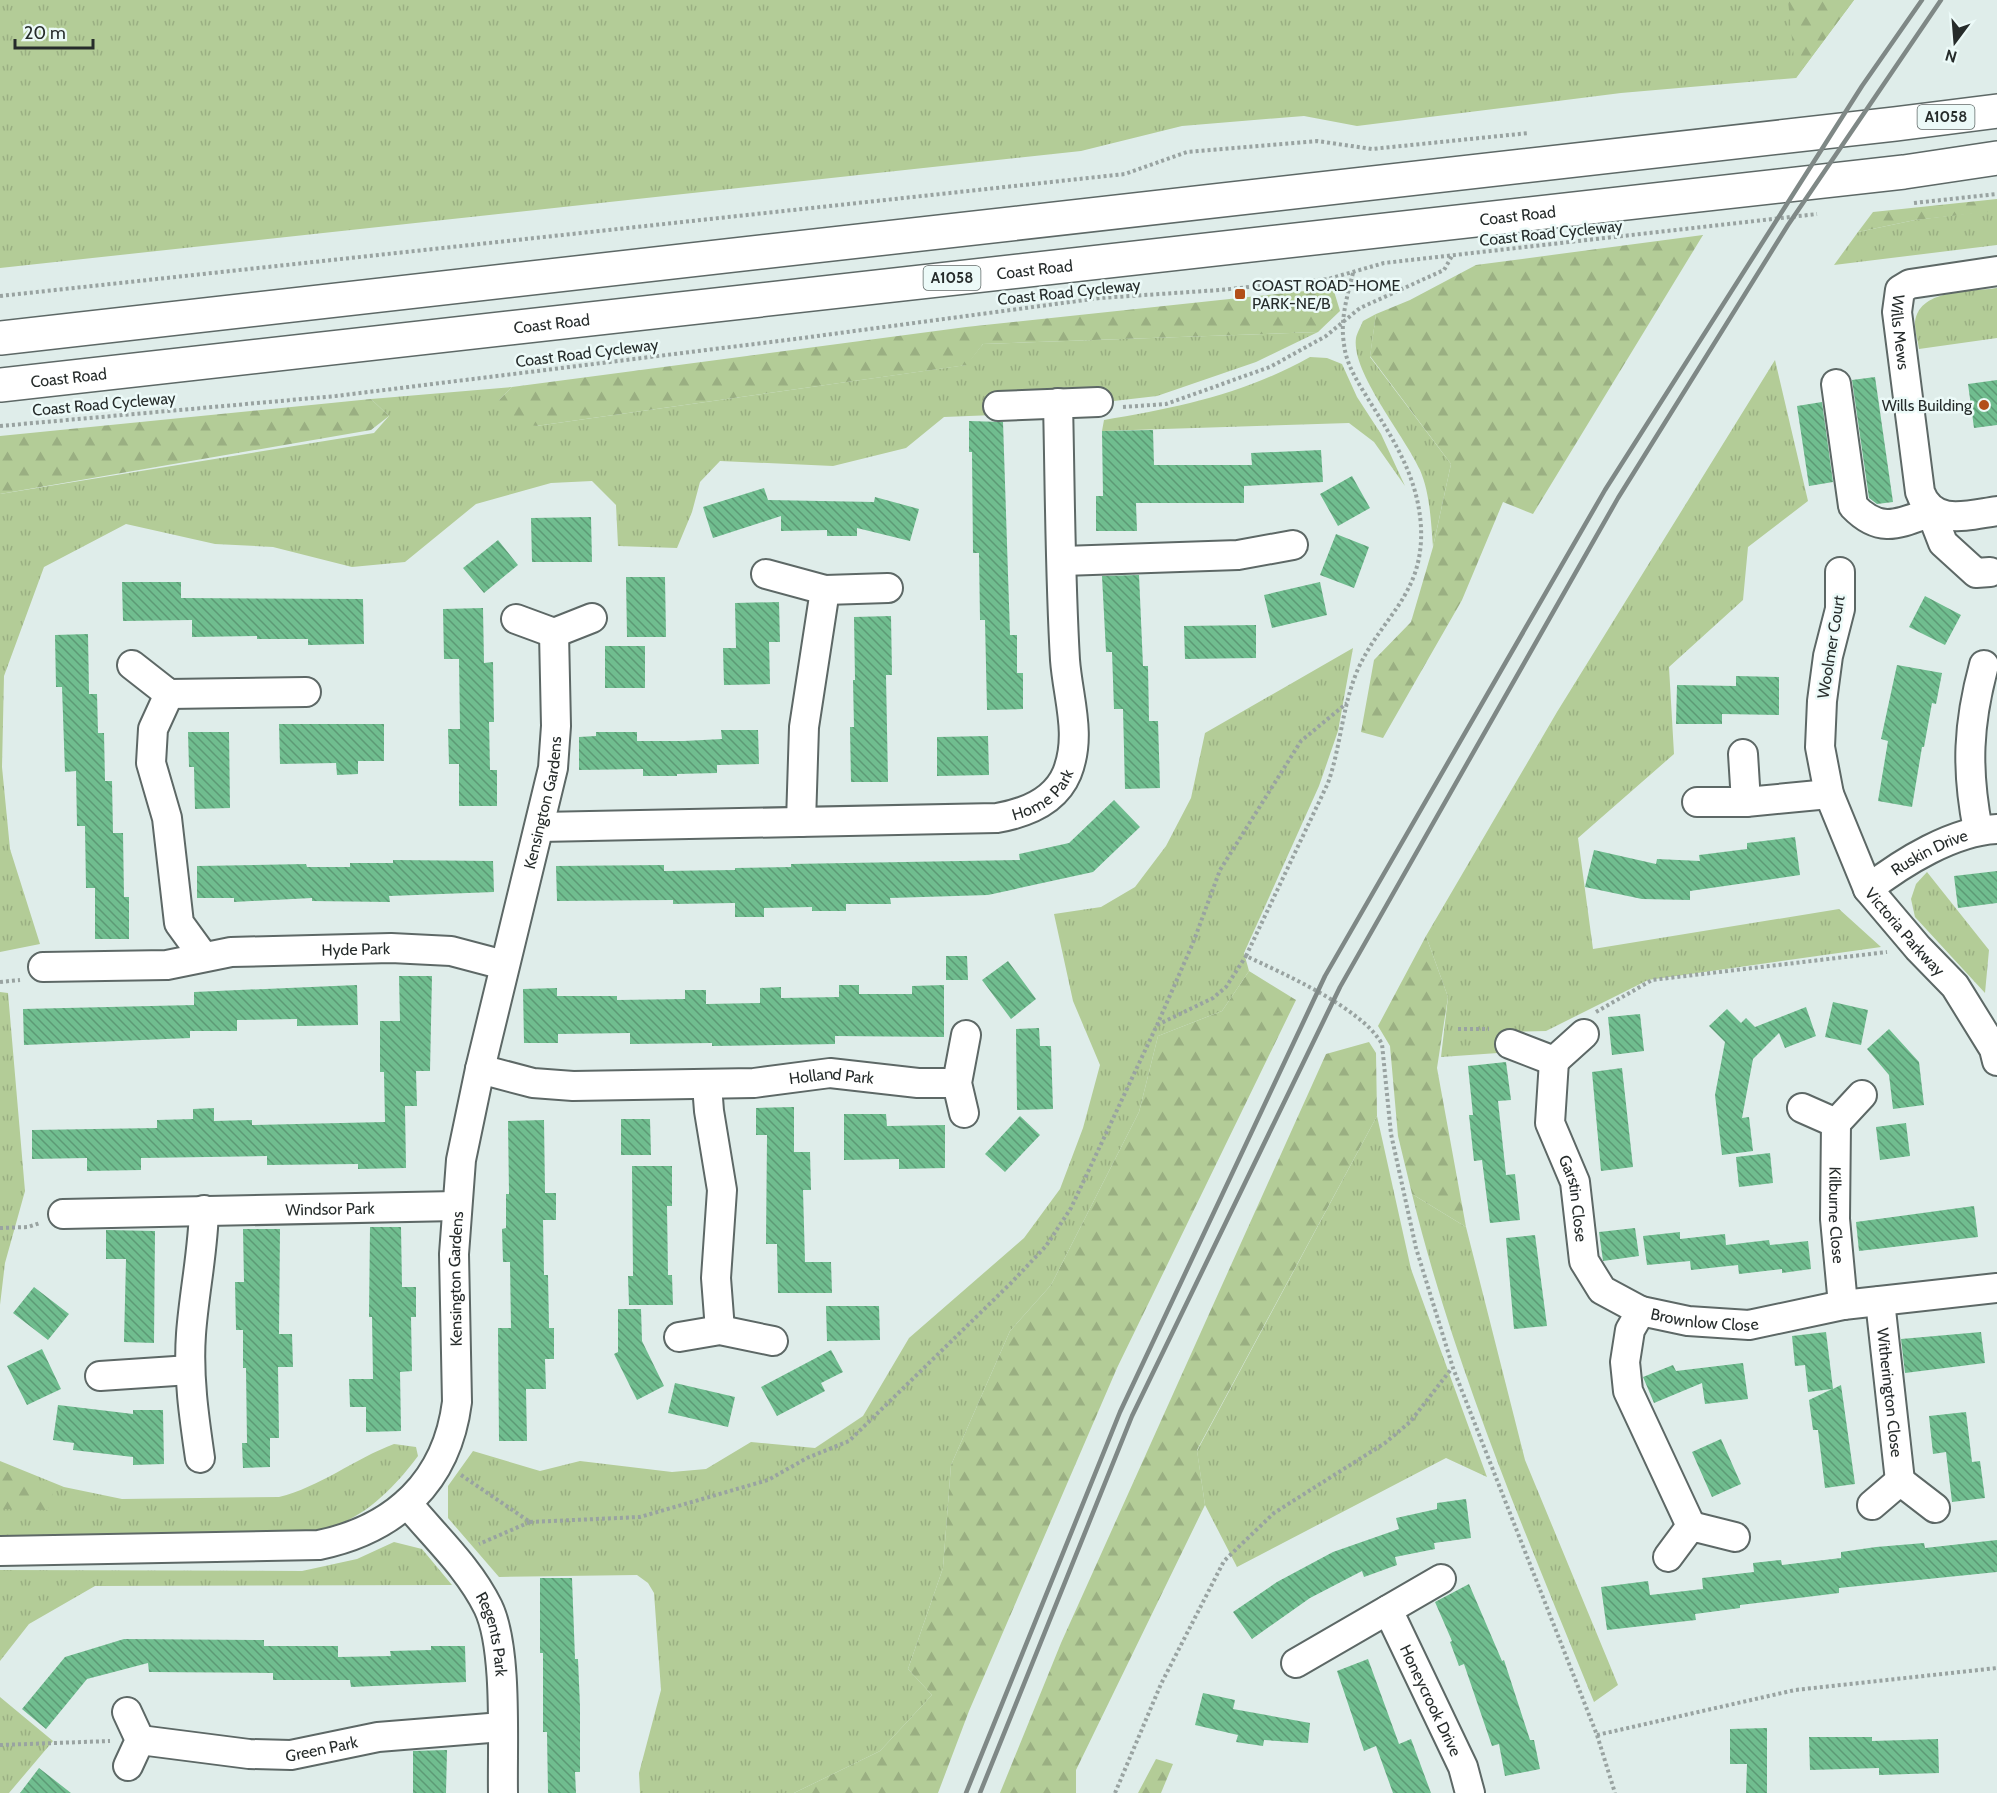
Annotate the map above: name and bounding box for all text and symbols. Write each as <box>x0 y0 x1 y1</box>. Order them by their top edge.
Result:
scale bar <box>15 12 93 50</box>
north arrow <box>1925 12 1985 72</box>
text: 20 m <box>24 22 66 44</box>
text: N <box>1943 45 1959 67</box>
road number: A1058 <box>1918 105 1974 129</box>
street label: Coast Road <box>1478 202 1557 229</box>
street label: Coast Road Cycleway <box>1478 216 1624 250</box>
street label: Coast Road <box>995 256 1074 283</box>
road number: A1058 <box>924 266 980 290</box>
street label: Coast Road Cycleway <box>996 275 1142 309</box>
place label: COAST ROAD-HOME PARK-NE/B <box>1252 276 1401 313</box>
marker: COAST ROAD-HOME PARK-NE/B <box>1233 287 1247 301</box>
street label: Wills Mews <box>1887 293 1914 371</box>
street label: Coast Road <box>512 310 591 337</box>
street label: Coast Road Cycleway <box>514 335 660 371</box>
street label: Coast Road <box>29 364 108 391</box>
street label: Coast Road Cycleway <box>32 388 176 420</box>
place label: Wills Building <box>1882 396 1973 415</box>
marker: Wills Building <box>1977 398 1991 412</box>
street label: Woolmer Court <box>1813 594 1849 700</box>
street label: Kensington Gardens <box>519 735 565 871</box>
street label: Home Park <box>1010 766 1077 824</box>
street label: Ruskin Drive <box>1887 825 1970 879</box>
street label: Victoria Parkway <box>1861 884 1949 979</box>
street label: Hyde Park <box>321 939 391 959</box>
street label: Holland Park <box>788 1063 876 1088</box>
street label: Garstin Close <box>1555 1152 1591 1243</box>
street label: Kilburne Close <box>1825 1166 1849 1264</box>
street label: Windsor Park <box>285 1198 376 1219</box>
street label: Kensington Gardens <box>444 1210 467 1347</box>
street label: Brownlow Close <box>1649 1304 1760 1335</box>
street label: Witherington Close <box>1874 1327 1907 1458</box>
street label: Regents Park <box>472 1588 511 1678</box>
street label: Honeycrook Drive <box>1396 1641 1466 1759</box>
street label: Green Park <box>285 1732 360 1765</box>

